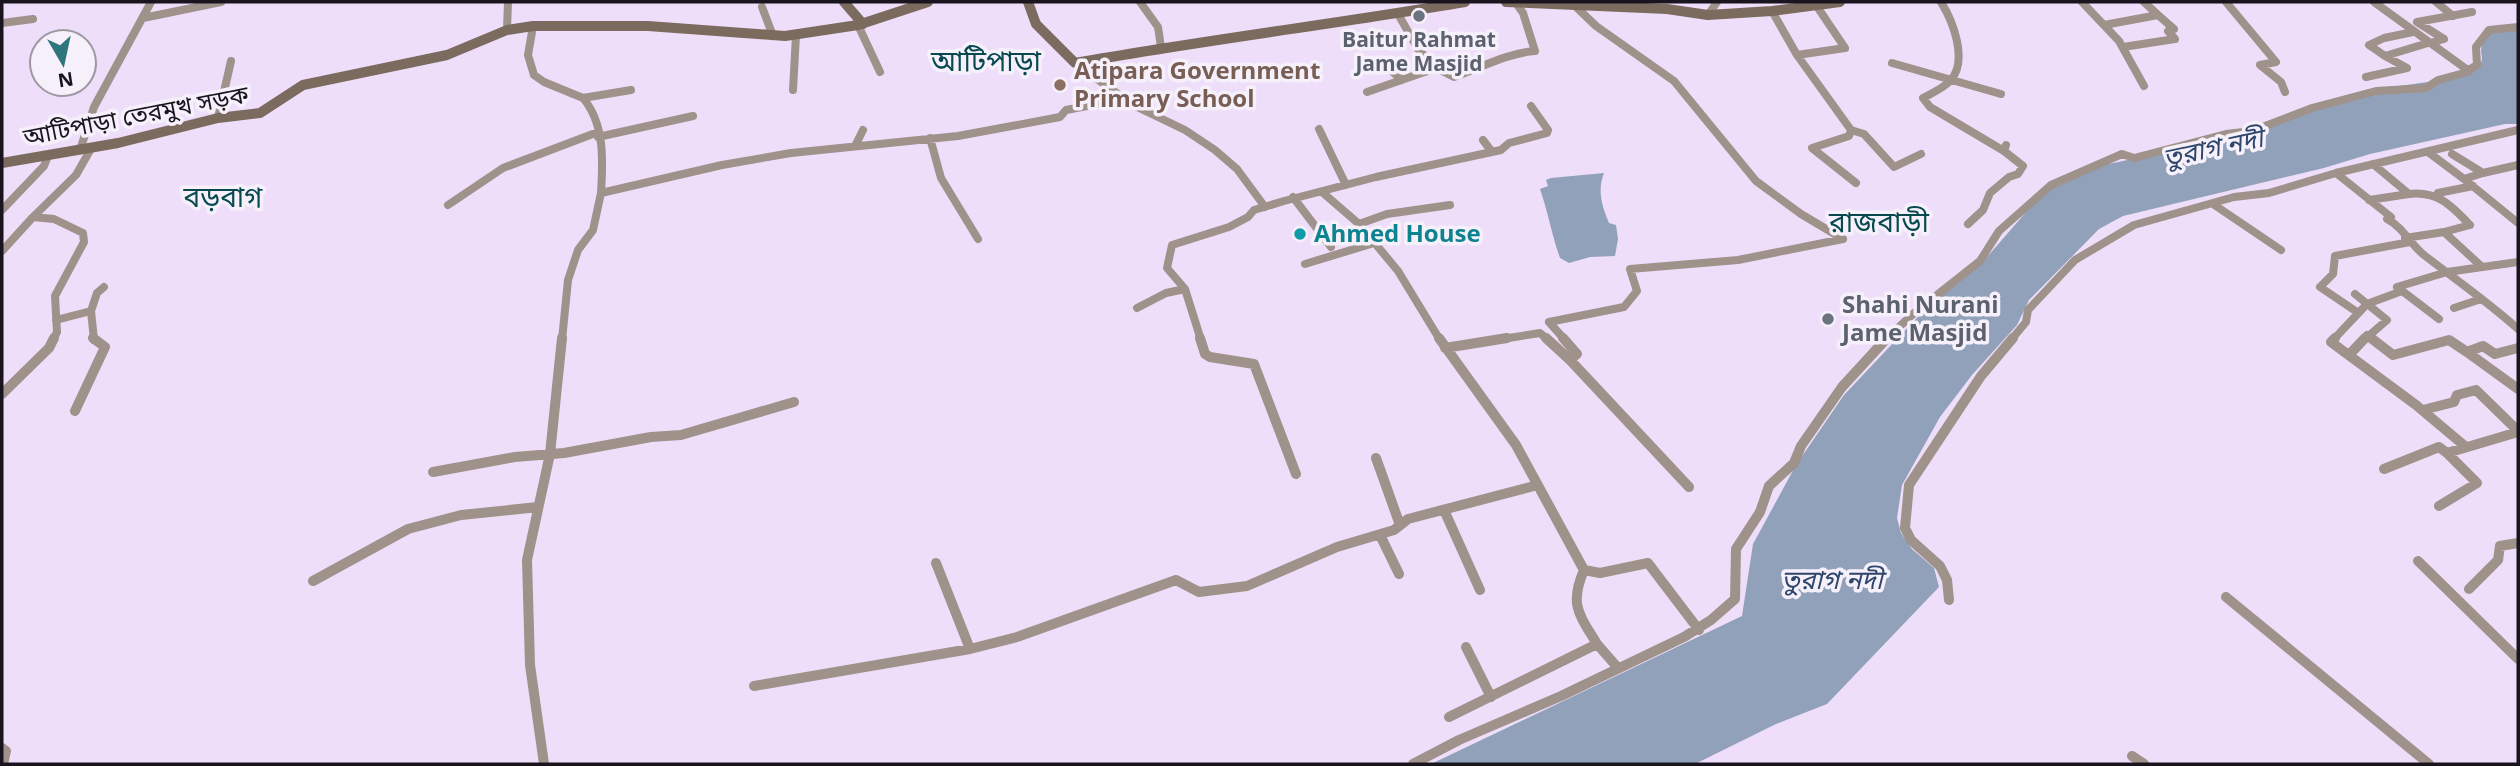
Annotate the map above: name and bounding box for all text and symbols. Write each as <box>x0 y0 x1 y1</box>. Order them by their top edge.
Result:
marker: Baitur Rahmat Jame Masjid <box>1411 8 1427 24</box>
place label: Baitur Rahmat Jame Masjid <box>1342 25 1496 77</box>
north arrow <box>28 28 98 98</box>
district label: আটিপাড়া <box>930 41 1042 79</box>
place label: Atipara Government Primary School <box>1074 53 1320 114</box>
text: N <box>56 66 75 94</box>
street label: আটিপাড়া তেরমুখ সড়ক <box>19 76 252 153</box>
marker: Atipara Government Primary School <box>1052 77 1068 93</box>
water label: তুরাগ নদী <box>2160 118 2271 175</box>
district label: বড়বাগ <box>183 177 263 215</box>
district label: রাজবাড়ী <box>1828 202 1929 240</box>
place label: Ahmed House <box>1314 216 1481 249</box>
marker: Ahmed House <box>1292 226 1308 242</box>
place label: Shahi Nurani Jame Masjid <box>1840 287 1999 348</box>
marker: Shahi Nurani Jame Masjid <box>1820 311 1836 327</box>
water label: তুরাগ নদী <box>1781 561 1888 597</box>

